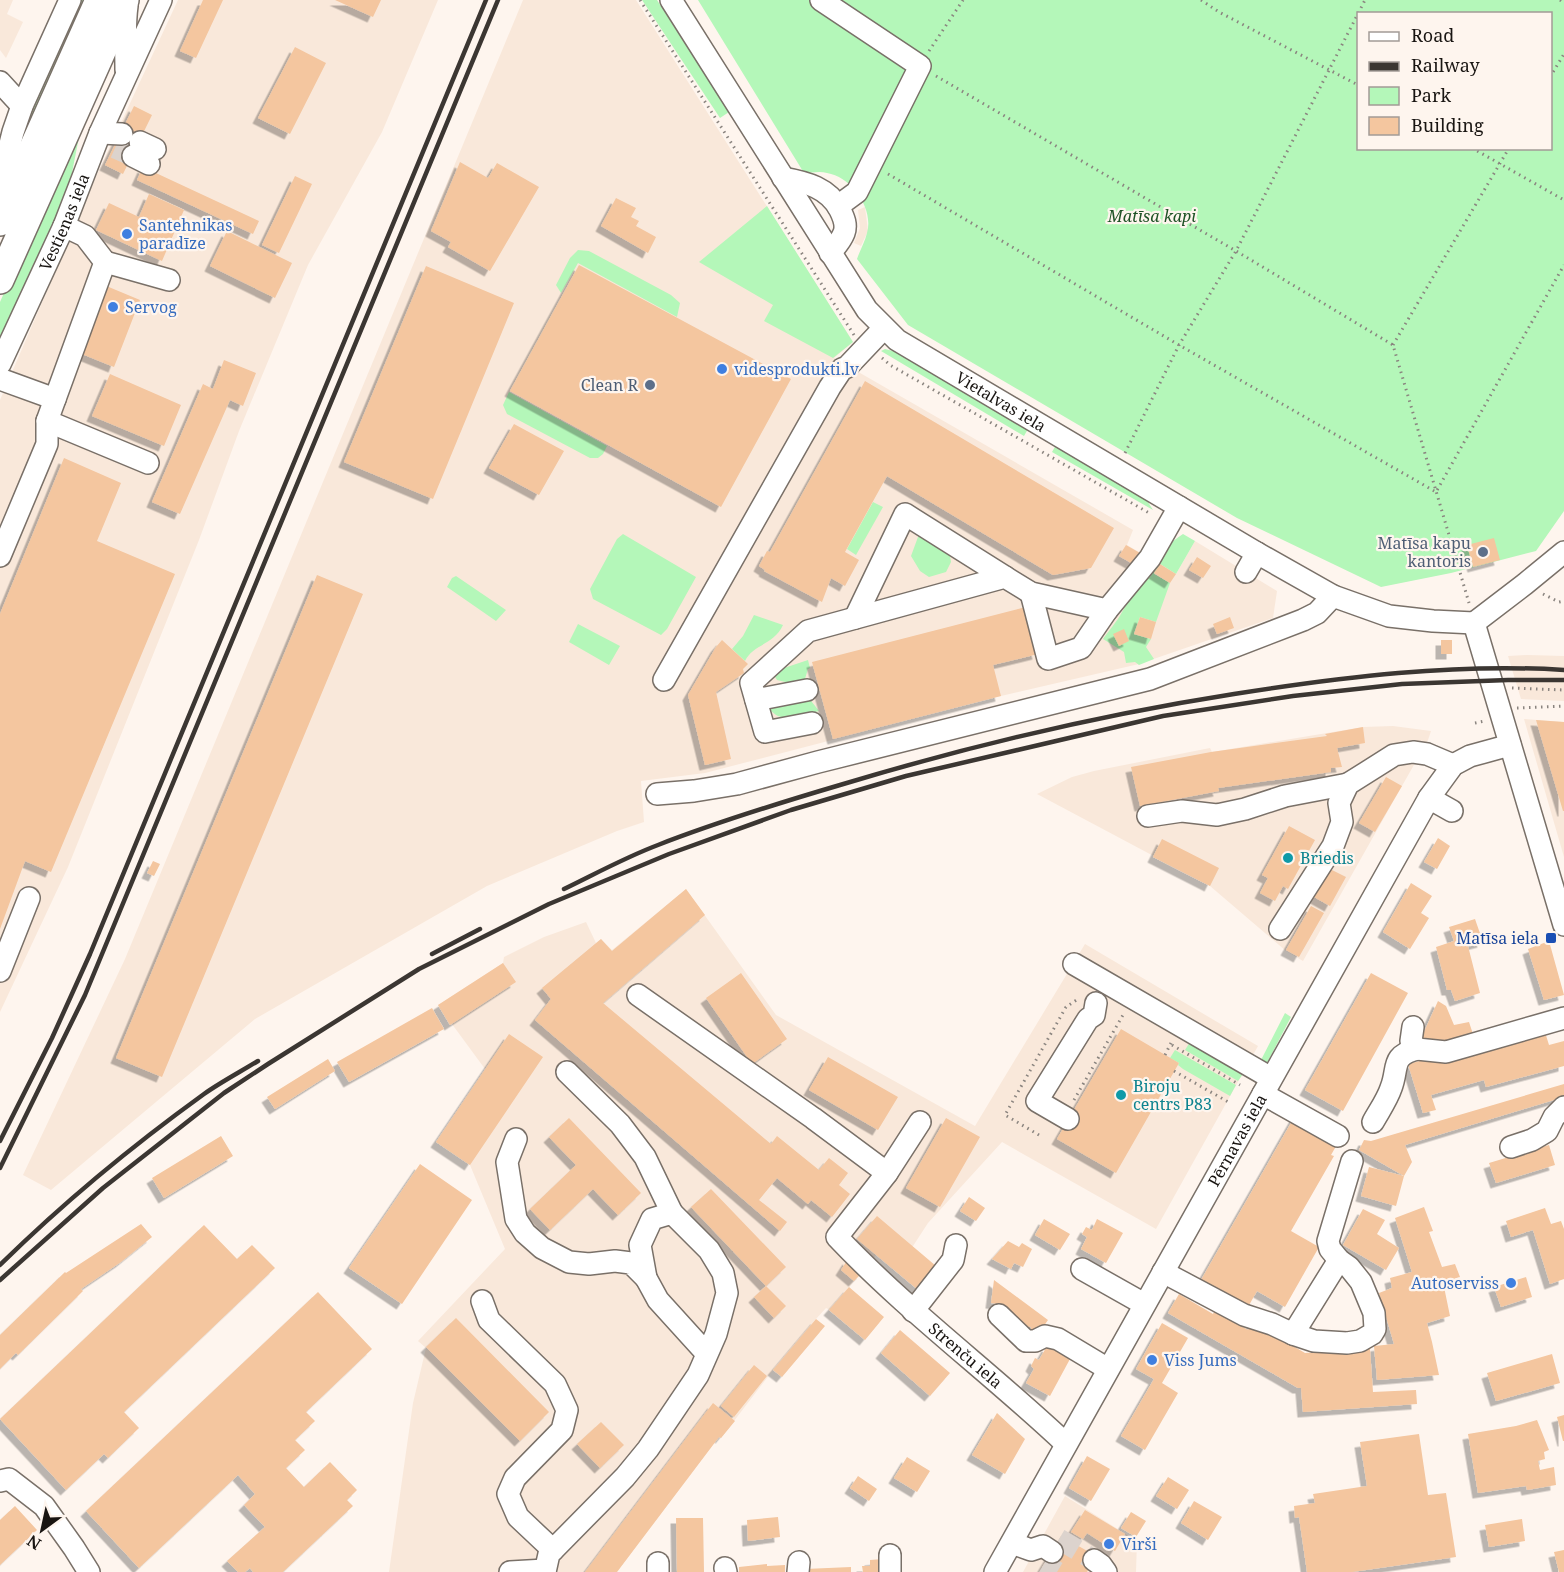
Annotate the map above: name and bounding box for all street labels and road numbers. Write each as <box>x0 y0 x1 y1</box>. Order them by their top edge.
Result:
street label: Vestienas iela <box>34 170 94 274</box>
street label: Vietalvas iela <box>952 366 1050 437</box>
street label: Pērnavas iela <box>1202 1090 1272 1190</box>
street label: Strenču iela <box>924 1317 1007 1393</box>

